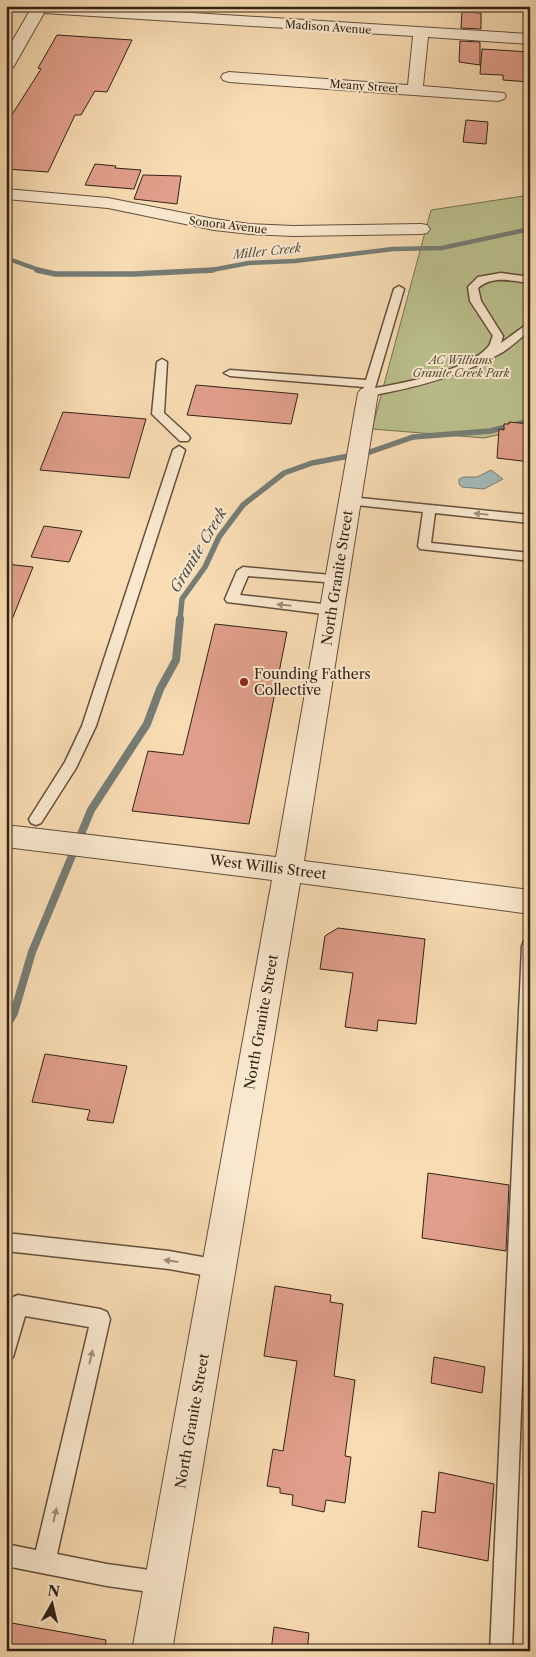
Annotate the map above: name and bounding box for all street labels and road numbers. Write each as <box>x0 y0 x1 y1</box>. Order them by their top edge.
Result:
street label: Madison Avenue <box>284 17 372 37</box>
street label: Meany Street <box>329 77 399 95</box>
street label: Sonora Avenue <box>188 213 268 237</box>
street label: North Granite Street <box>317 509 357 647</box>
street label: West Willis Street <box>207 851 328 883</box>
street label: North Granite Street <box>240 953 282 1091</box>
street label: North Granite Street <box>171 1352 213 1490</box>

